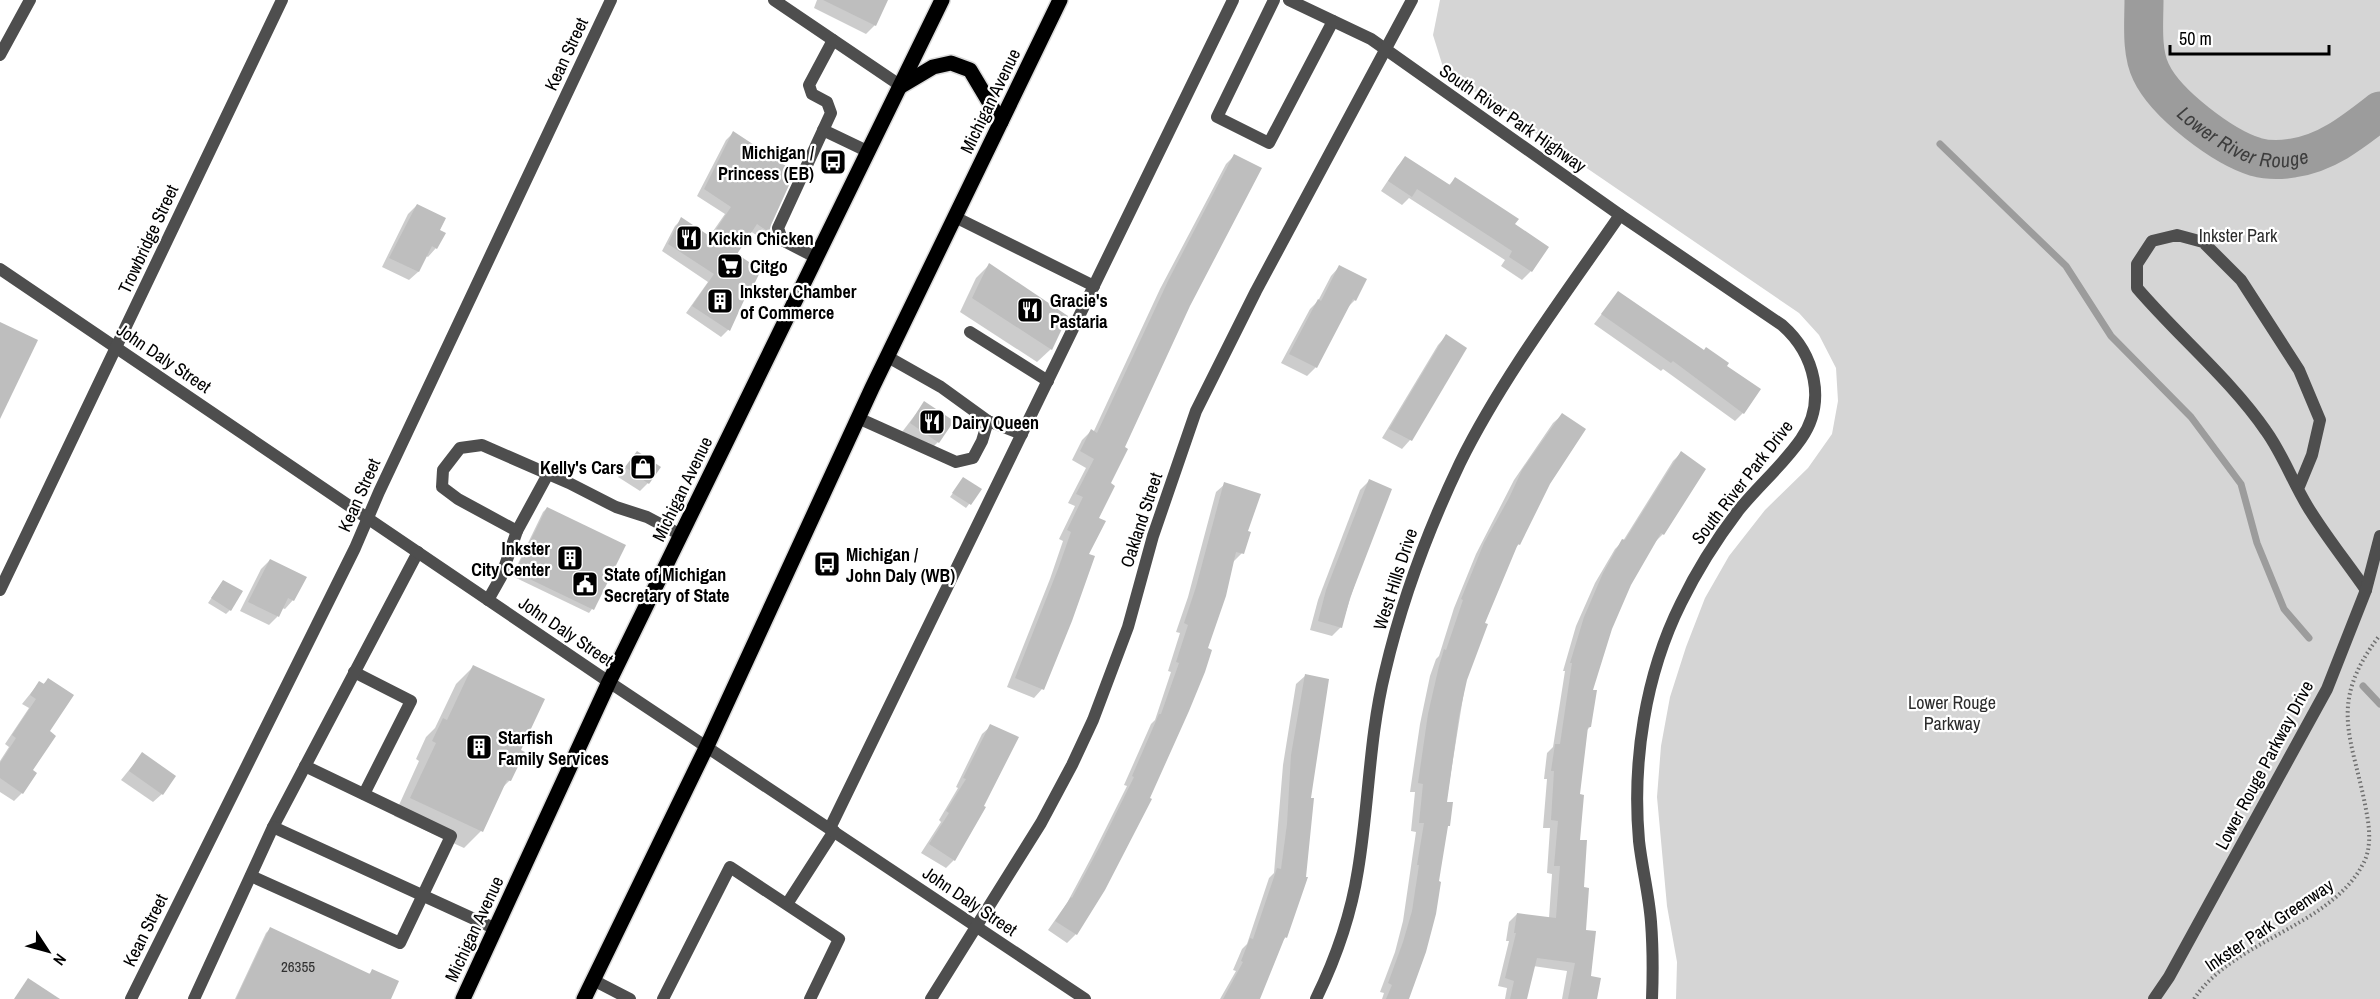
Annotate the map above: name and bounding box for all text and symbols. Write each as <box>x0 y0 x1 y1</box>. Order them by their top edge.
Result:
street label: Kean Street <box>538 13 594 95</box>
scale bar <box>2170 18 2329 56</box>
text: 50 m <box>2179 26 2212 51</box>
street label: Michigan Avenue <box>954 44 1026 158</box>
street label: South River Park Highway <box>1435 58 1592 178</box>
water label: Lower River Rouge <box>2172 99 2311 173</box>
place label: Michigan / Princess (EB) <box>718 140 815 186</box>
bus stop icon: Michigan / Princess (EB) <box>818 147 848 177</box>
street label: Trowbridge Street <box>112 180 184 298</box>
restaurant icon: Kickin Chicken <box>674 223 704 253</box>
park label: Inkster Park <box>2199 223 2278 248</box>
place label: Kickin Chicken <box>708 226 814 251</box>
supermarket icon: Citgo <box>715 251 745 281</box>
place label: Citgo <box>750 254 788 279</box>
place label: Inkster Chamber of Commerce <box>740 279 857 325</box>
building icon: Inkster Chamber of Commerce <box>705 286 735 316</box>
place label: Gracie's Pastaria <box>1050 288 1108 334</box>
restaurant icon: Gracie's Pastaria <box>1015 295 1045 325</box>
street label: John Daly Street <box>112 317 216 399</box>
restaurant icon: Dairy Queen <box>917 407 947 437</box>
place label: Dairy Queen <box>952 410 1039 435</box>
street label: South River Park Drive <box>1685 415 1799 549</box>
street label: Michigan Avenue <box>646 432 718 546</box>
shop icon: Kelly's Cars <box>628 452 658 482</box>
street label: Kean Street <box>332 454 386 536</box>
place label: Kelly's Cars <box>540 455 624 480</box>
street label: Oakland Street <box>1114 469 1168 571</box>
street label: West Hills Drive <box>1367 525 1423 633</box>
place label: Inkster City Center <box>471 536 550 582</box>
place label: Michigan / John Daly (WB) <box>846 542 955 588</box>
building icon: Inkster City Center <box>555 543 585 573</box>
bus stop icon: Michigan / John Daly (WB) <box>812 549 842 579</box>
place label: State of Michigan Secretary of State <box>604 562 730 608</box>
public building icon: State of Michigan Secretary of State <box>570 569 600 599</box>
street label: John Daly Street <box>514 590 618 672</box>
street label: Lower Rouge Parkway Drive <box>2209 676 2319 854</box>
park label: Lower Rouge Parkway <box>1908 690 1996 736</box>
place label: Starfish Family Services <box>498 725 609 771</box>
building icon: Starfish Family Services <box>464 732 494 762</box>
street label: John Daly Street <box>918 860 1022 942</box>
street label: Michigan Avenue <box>439 872 509 986</box>
street label: Inkster Park Greenway <box>2200 872 2339 977</box>
street label: Kean Street <box>117 889 173 971</box>
north arrow <box>18 921 78 981</box>
text: N <box>48 950 72 970</box>
house number: 26355 <box>281 956 315 977</box>

